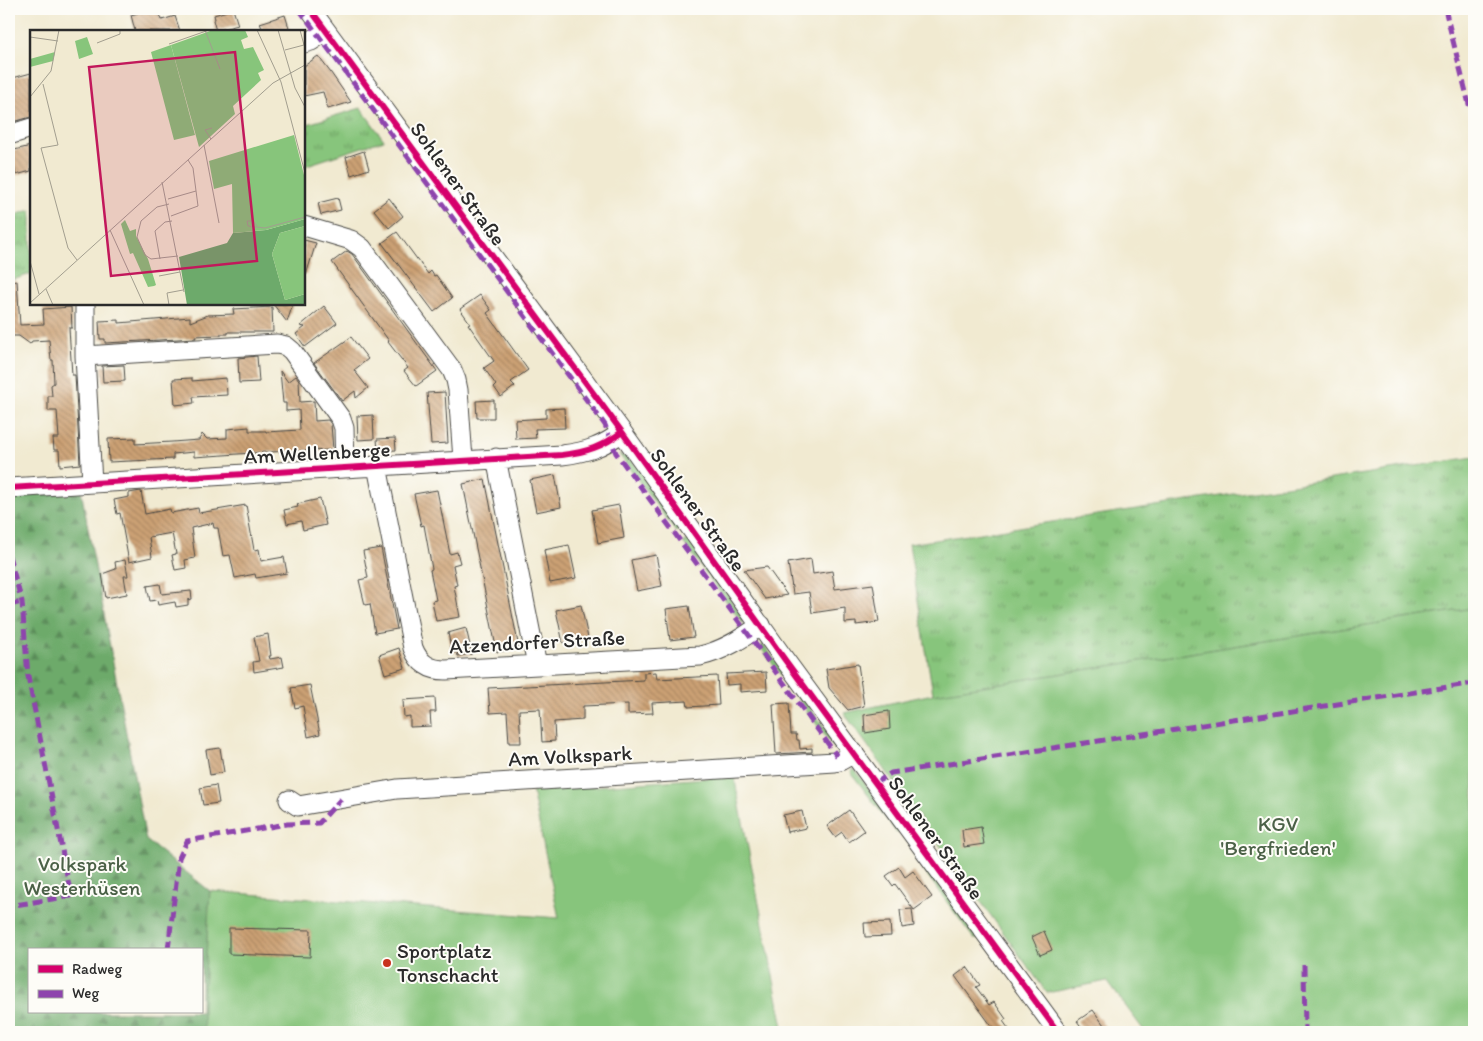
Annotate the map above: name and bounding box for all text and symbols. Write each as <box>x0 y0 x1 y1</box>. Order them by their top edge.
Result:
inset map <box>30 30 305 305</box>
street label: Sohlener Straße <box>405 117 512 250</box>
street label: Am Wellenberge <box>243 436 391 469</box>
street label: Sohlener Straße <box>645 443 752 576</box>
street label: Atzendorfer Straße <box>448 624 625 659</box>
street label: Am Volkspark <box>507 740 633 771</box>
street label: Sohlener Straße <box>883 771 990 904</box>
park label: KGV 'Bergfrieden' <box>1220 811 1336 860</box>
park label: Volkspark Westerhüsen <box>23 851 141 900</box>
place label: Sportplatz Tonschacht <box>397 938 499 987</box>
legend <box>28 948 202 1014</box>
marker: Sportplatz Tonschacht <box>381 957 393 969</box>
text: Radweg <box>72 960 122 978</box>
text: Weg <box>72 984 99 1002</box>

